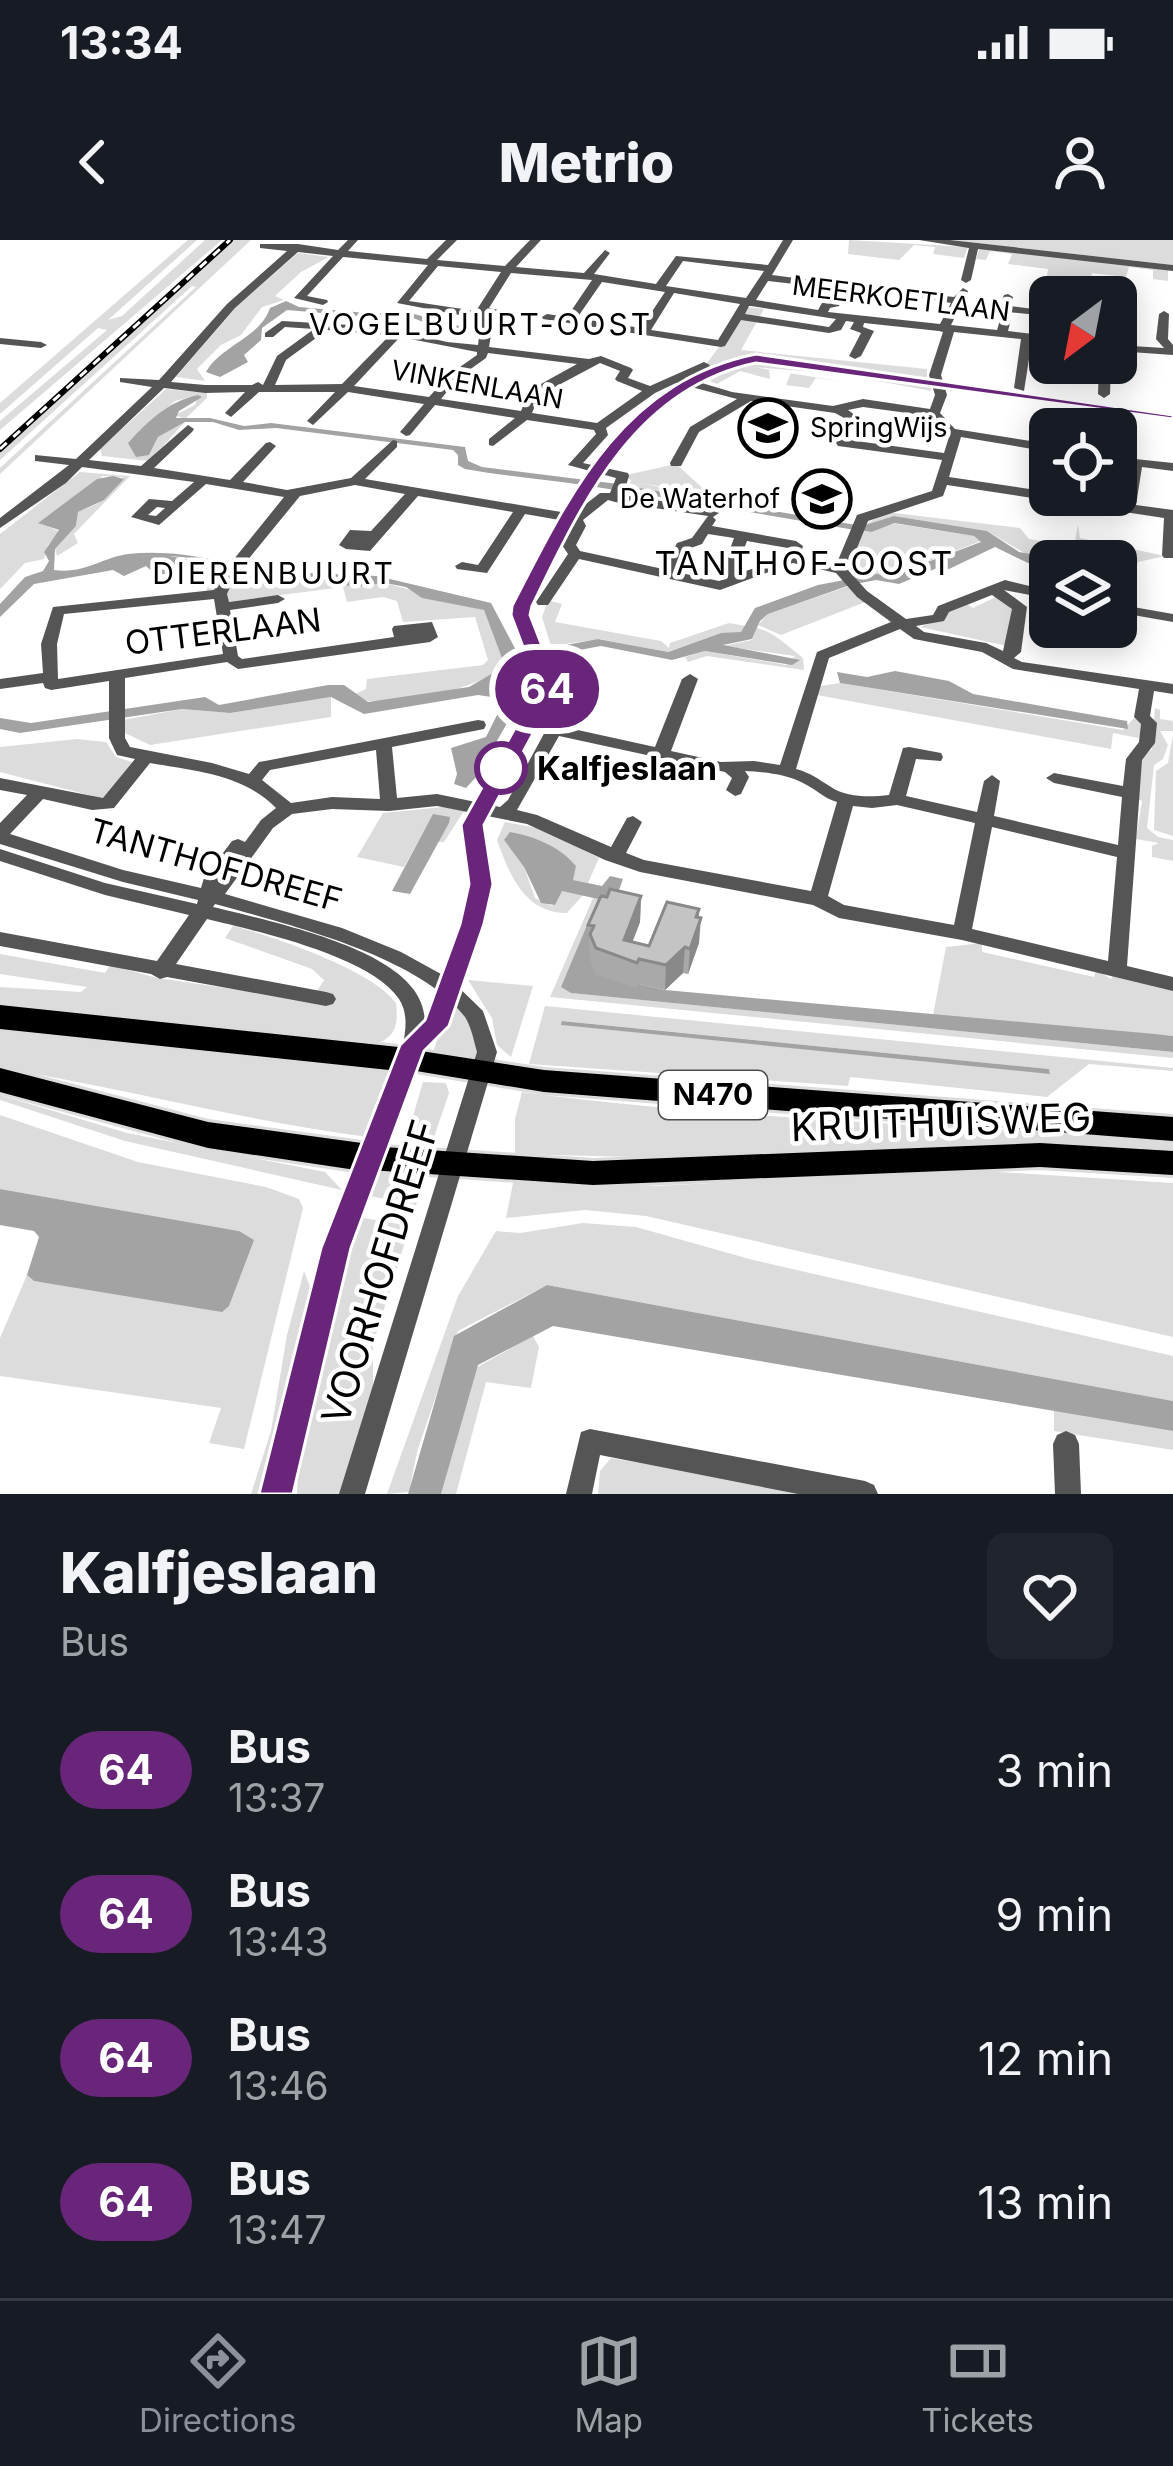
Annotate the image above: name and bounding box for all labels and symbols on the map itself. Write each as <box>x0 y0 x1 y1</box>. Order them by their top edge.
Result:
street label: MEERKOETLAAN <box>790 269 1012 328</box>
north arrow <box>1029 276 1137 384</box>
district label: VOGELBUURT-OOST <box>309 306 653 342</box>
street label: VINKENLAAN <box>388 353 566 416</box>
school or university icon: SpringWijs <box>737 397 799 459</box>
place label: SpringWijs <box>810 411 947 444</box>
school or university icon: De Waterhof <box>791 468 853 530</box>
place label: De Waterhof <box>620 482 780 515</box>
district label: TANTHOF-OOST <box>655 543 955 583</box>
district label: DIERENBUURT <box>152 555 396 591</box>
street label: OTTERLAAN <box>123 599 323 663</box>
line badge: 64 <box>493 650 601 728</box>
marker: Kalfjeslaan <box>476 743 526 793</box>
place label: Kalfjeslaan <box>537 748 717 788</box>
street label: TANTHOFDREEF <box>85 810 347 920</box>
road number: N470 <box>659 1071 767 1119</box>
street label: KRUITHUISWEG <box>790 1093 1092 1150</box>
street label: VOORHOFDREEF <box>311 1114 448 1429</box>

